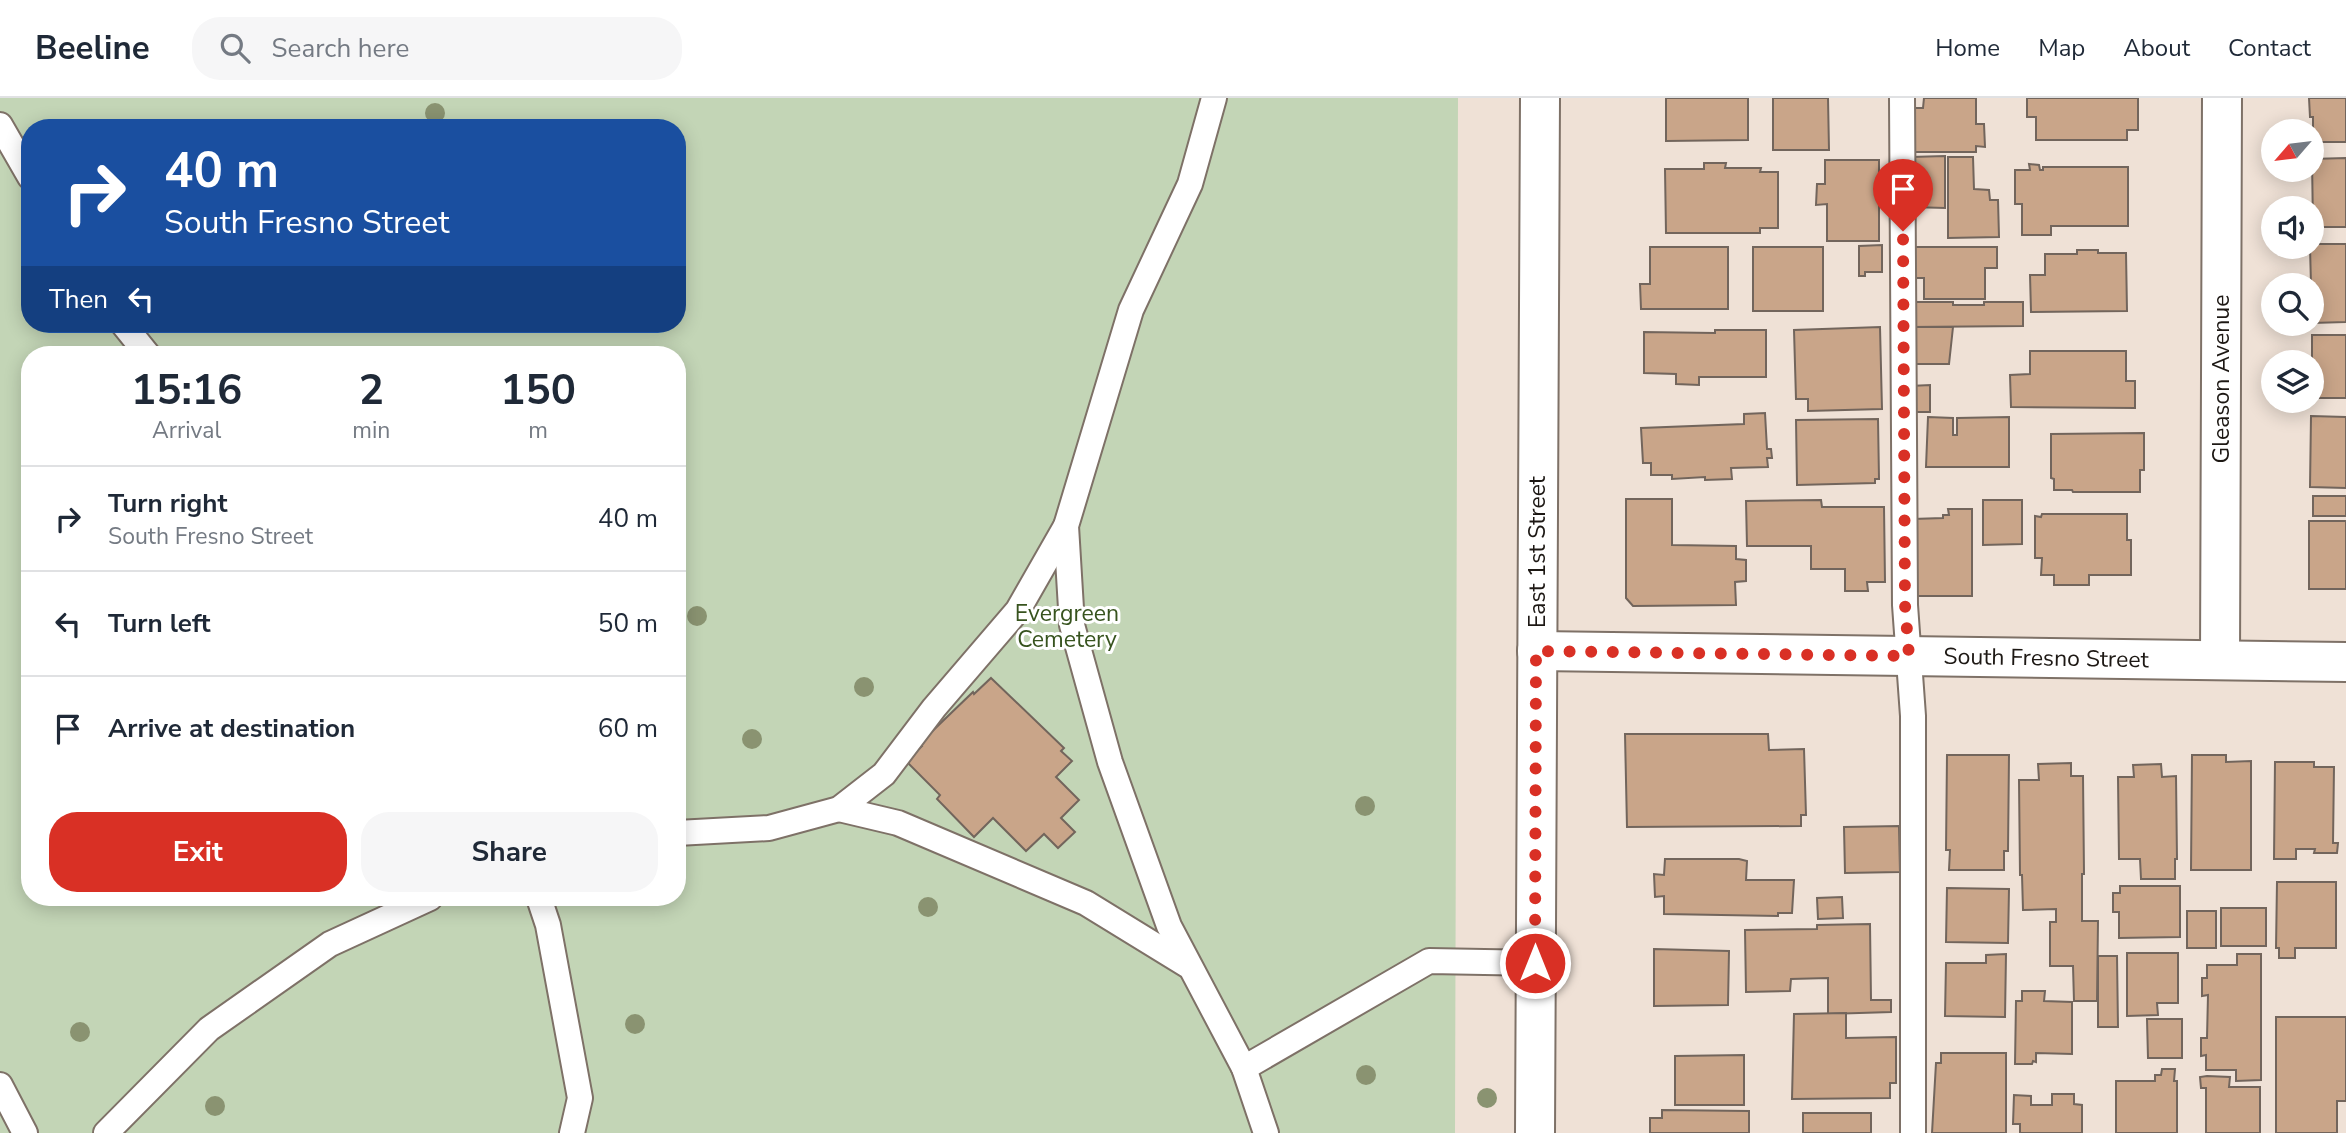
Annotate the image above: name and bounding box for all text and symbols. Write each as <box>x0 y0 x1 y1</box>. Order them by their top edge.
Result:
search box <box>192 17 682 80</box>
text: Beeline <box>35 26 150 71</box>
icon: search <box>216 29 254 67</box>
text: Search here <box>272 31 409 66</box>
text: Home <box>1935 32 2000 64</box>
text: Map <box>2038 32 2085 64</box>
text: About <box>2123 32 2190 64</box>
text: Contact <box>2228 32 2311 64</box>
north arrow <box>2261 119 2324 182</box>
map controls <box>2261 119 2324 413</box>
text: 40 m <box>164 137 279 204</box>
icon: right <box>49 147 140 238</box>
pin <box>1873 159 1933 231</box>
icon: arrive <box>1884 170 1922 208</box>
button: sound <box>2261 196 2324 259</box>
text: South Fresno Street <box>164 201 449 244</box>
button: search <box>2261 273 2324 336</box>
icon: left <box>122 280 160 318</box>
text: Then <box>49 282 108 317</box>
street label: Gleason Avenue <box>2206 295 2237 463</box>
button: layers <box>2261 350 2324 413</box>
text: 15:16 <box>131 362 242 419</box>
text: 2 <box>359 362 384 419</box>
text: 150 <box>500 362 576 419</box>
text: Arrival <box>152 415 221 446</box>
text: min <box>352 415 390 446</box>
text: m <box>528 415 548 446</box>
street label: East 1st Street <box>1522 475 1553 628</box>
text: Turn right <box>108 486 227 521</box>
icon: right <box>49 500 87 538</box>
text: 40 m <box>598 501 658 536</box>
text: South Fresno Street <box>108 521 313 552</box>
park label: Evergreen Cemetery <box>1015 598 1119 655</box>
icon: left <box>49 605 87 643</box>
text: Turn left <box>108 606 211 641</box>
text: 50 m <box>598 606 658 641</box>
street label: South Fresno Street <box>1943 641 2150 675</box>
icon: arrive <box>49 710 87 748</box>
text: Arrive at destination <box>108 711 355 746</box>
text: 60 m <box>598 711 658 746</box>
button: Exit <box>49 812 347 892</box>
button: Share <box>361 812 658 892</box>
position arrow <box>1498 926 1572 1000</box>

